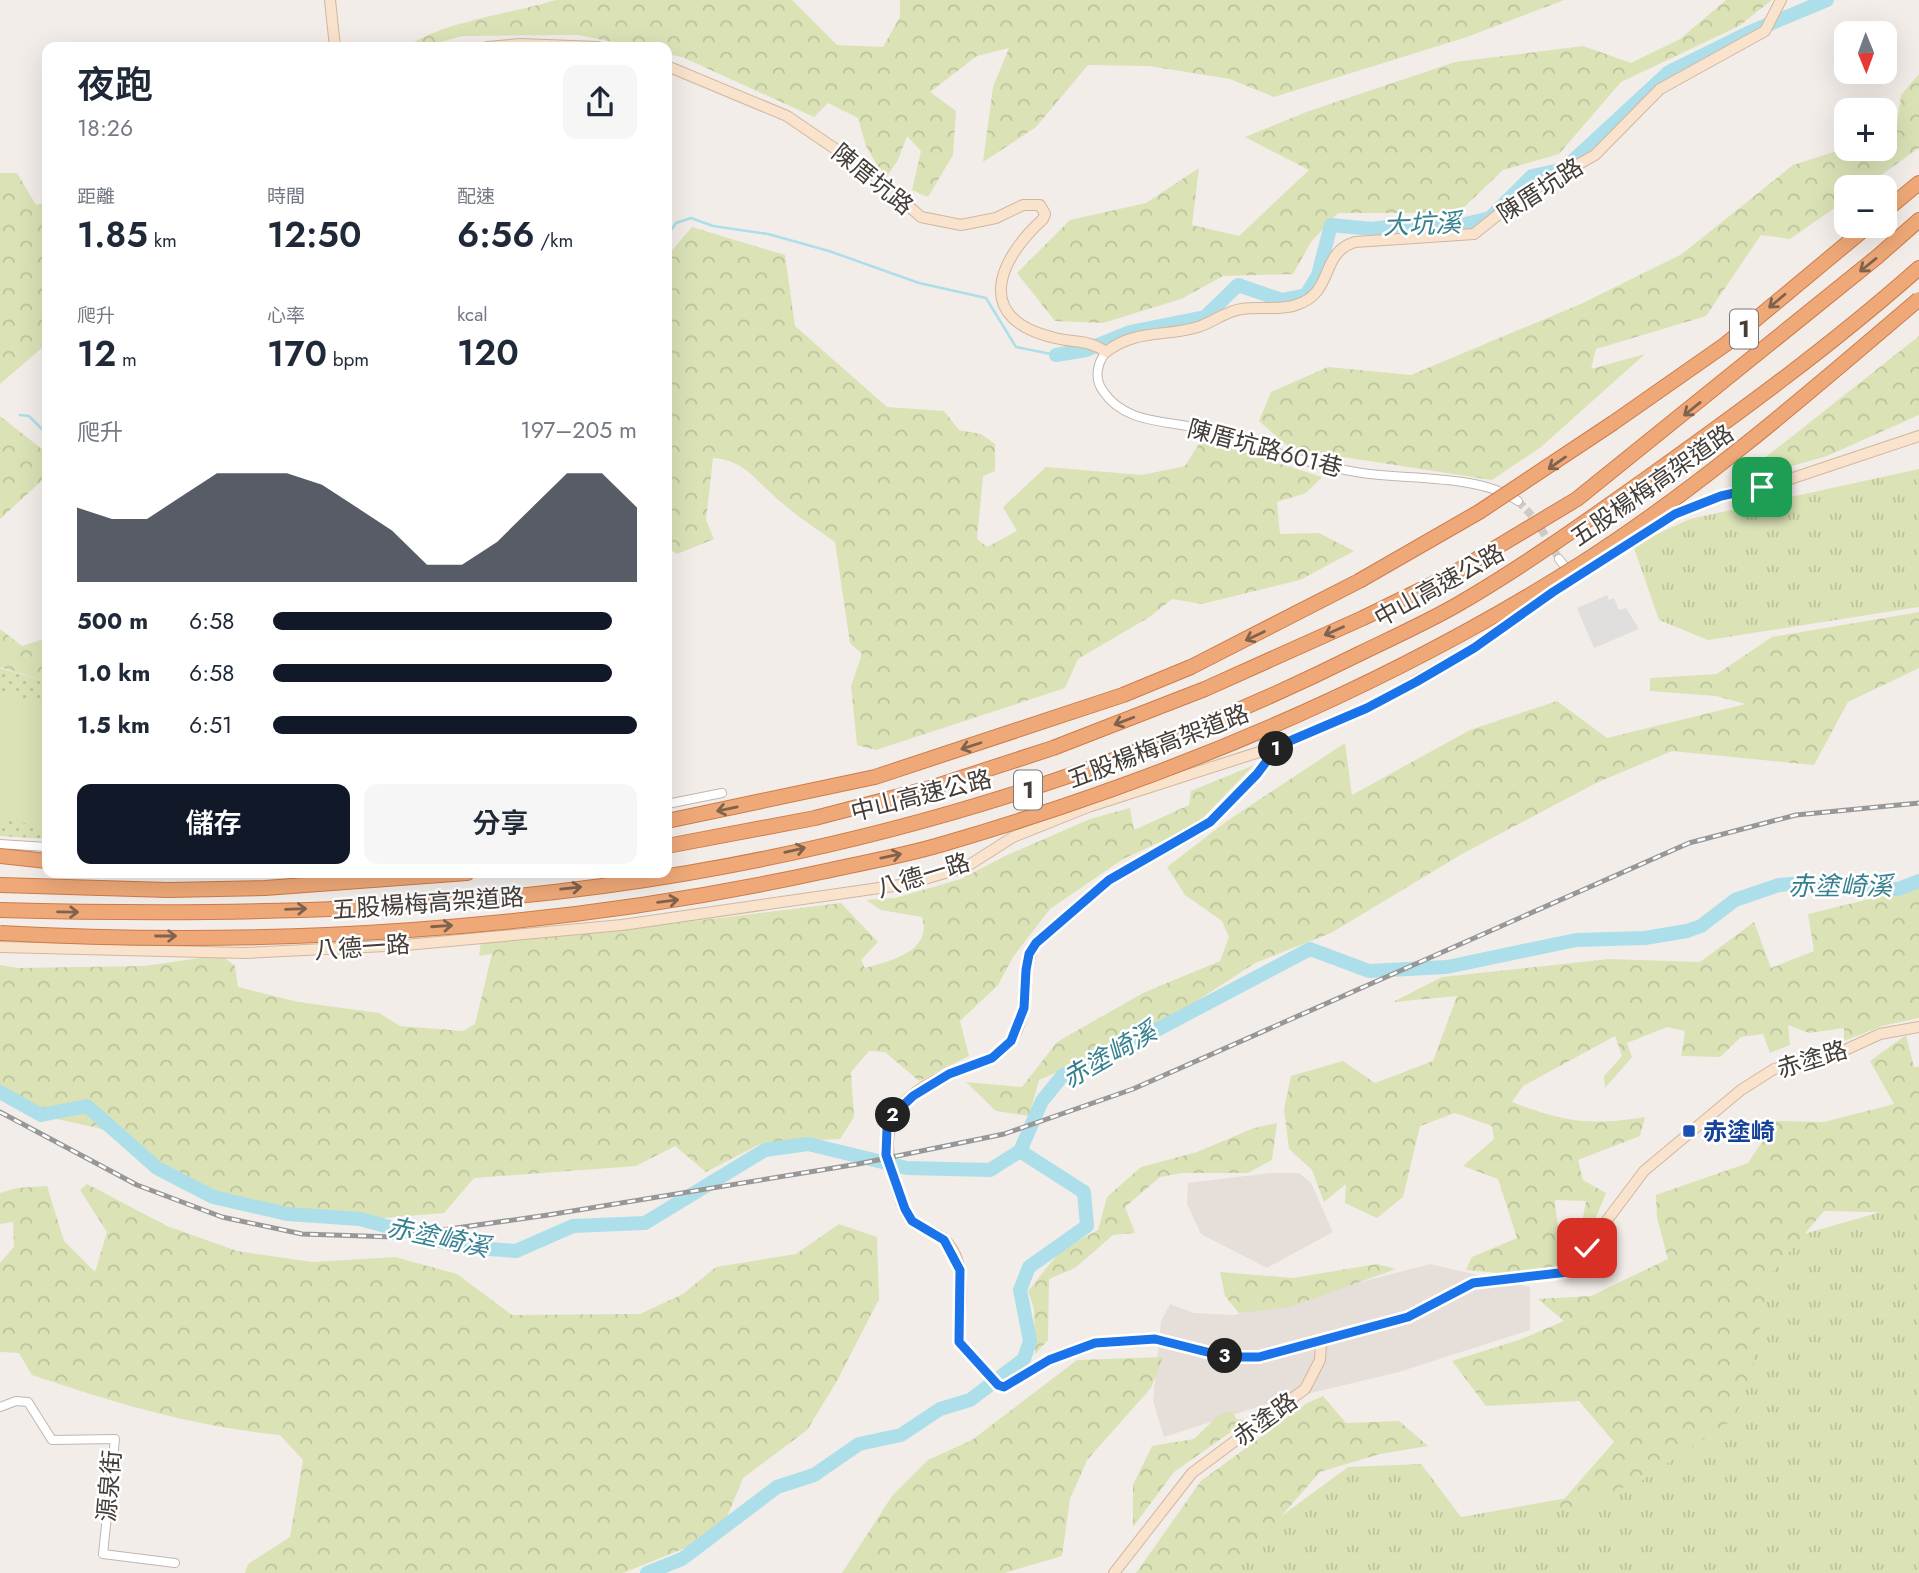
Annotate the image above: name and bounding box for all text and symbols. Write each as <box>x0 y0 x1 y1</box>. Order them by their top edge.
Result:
north arrow <box>1834 21 1897 84</box>
map controls <box>1834 21 1897 238</box>
text: 夜跑 <box>77 57 153 112</box>
button: share <box>563 65 637 139</box>
button: + <box>1834 98 1897 161</box>
text: 18:26 <box>77 111 133 145</box>
street label: 陳厝坑路 <box>825 135 921 223</box>
street label: 陳厝坑路 <box>1490 149 1590 231</box>
button: − <box>1834 175 1897 238</box>
text: 距離 <box>77 183 115 210</box>
text: 時間 <box>267 183 305 210</box>
text: 配速 <box>457 183 495 210</box>
water label: 大坑溪 <box>1382 204 1466 244</box>
text: 1.85 <box>77 210 148 260</box>
text: 12:50 <box>267 210 361 260</box>
text: 6:56 <box>457 210 535 260</box>
text: km <box>148 227 177 254</box>
text: /km <box>535 227 573 254</box>
one-way arrow <box>1859 257 1877 272</box>
one-way arrow <box>1769 293 1787 308</box>
text: kcal <box>457 301 488 328</box>
text: 爬升 <box>77 302 115 329</box>
text: 心率 <box>267 302 305 329</box>
road number: 1 <box>1730 310 1758 348</box>
text: 120 <box>457 328 519 378</box>
text: 12 <box>77 329 116 379</box>
text: 170 <box>267 329 327 379</box>
text: m <box>116 346 137 373</box>
text: bpm <box>327 346 369 373</box>
one-way arrow <box>1683 401 1701 416</box>
street label: 陳厝坑路601巷 <box>1184 411 1346 485</box>
text: 197–205 m <box>520 413 637 447</box>
text: 爬升 <box>77 415 123 449</box>
street label: 五股楊梅高架道路 <box>1563 416 1741 554</box>
one-way arrow <box>1548 456 1568 470</box>
pin <box>1732 457 1792 517</box>
icon: arrive <box>1743 468 1781 506</box>
street label: 中山高速公路 <box>1368 535 1510 635</box>
text: 500 m <box>77 604 148 638</box>
text: 6:58 <box>189 604 235 638</box>
one-way arrow <box>1323 625 1345 638</box>
one-way arrow <box>1245 629 1266 643</box>
text: 1.0 km <box>77 656 150 690</box>
text: 6:58 <box>189 656 235 690</box>
street label: 五股楊梅高架道路 <box>1062 695 1254 797</box>
text: 1.5 km <box>77 708 150 742</box>
text: 6:51 <box>189 708 232 742</box>
one-way arrow <box>1114 715 1136 728</box>
pin: 1 <box>1258 732 1294 766</box>
text: 1 <box>1271 735 1280 762</box>
one-way arrow <box>960 740 982 753</box>
street label: 中山高速公路 <box>847 761 995 829</box>
road number: 1 <box>1014 770 1042 810</box>
button: 儲存 <box>77 784 350 864</box>
button: 分享 <box>364 784 637 864</box>
one-way arrow <box>716 803 739 817</box>
one-way arrow <box>783 843 806 856</box>
street label: 八德一路 <box>872 844 974 906</box>
one-way arrow <box>879 849 902 862</box>
water label: 赤塗崎溪 <box>1788 867 1896 905</box>
street label: 五股楊梅高架道路 <box>331 879 525 927</box>
one-way arrow <box>559 882 582 895</box>
one-way arrow <box>657 894 679 907</box>
one-way arrow <box>284 903 307 916</box>
one-way arrow <box>56 905 79 919</box>
one-way arrow <box>431 919 454 932</box>
street label: 八德一路 <box>313 926 411 968</box>
one-way arrow <box>154 929 177 943</box>
water label: 赤塗崎溪 <box>1054 1011 1167 1097</box>
street label: 赤塗路 <box>1772 1032 1852 1086</box>
pin: 2 <box>876 1098 910 1132</box>
text: 2 <box>886 1101 899 1128</box>
place label: 赤塗崎 <box>1703 1114 1775 1149</box>
marker: 赤塗崎 <box>1681 1123 1697 1139</box>
water label: 赤塗崎溪 <box>383 1208 497 1267</box>
pin <box>1557 1218 1617 1278</box>
icon: check <box>1568 1229 1606 1267</box>
pin: 3 <box>1208 1338 1242 1374</box>
text: 3 <box>1219 1342 1230 1369</box>
street label: 赤塗路 <box>1226 1384 1304 1454</box>
street label: 源泉街 <box>88 1449 130 1523</box>

